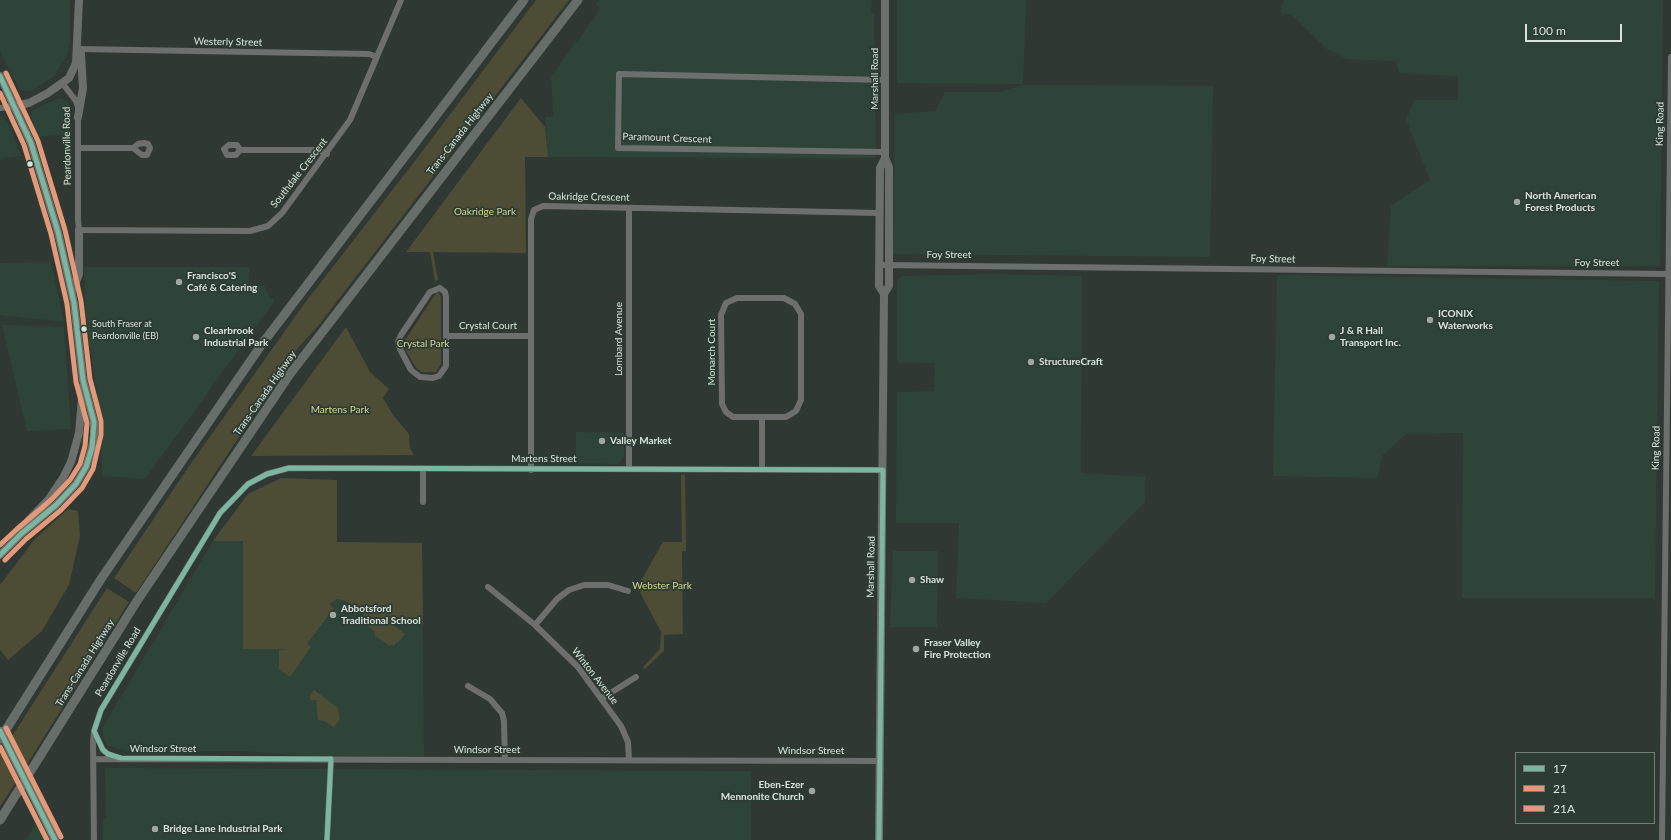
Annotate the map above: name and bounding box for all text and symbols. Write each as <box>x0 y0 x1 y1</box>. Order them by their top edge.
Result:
scale bar <box>1527 16 1624 42</box>
text: 100 m <box>1532 23 1566 38</box>
street label: Westerly Street <box>194 35 262 49</box>
street label: Marshall Road <box>869 48 881 110</box>
street label: Trans-Canada Highway <box>424 91 496 177</box>
street label: King Road <box>1654 102 1666 146</box>
street label: Peardonville Road <box>60 107 74 185</box>
street label: Paramount Crescent <box>622 130 712 146</box>
street label: Southdale Crescent <box>268 136 330 210</box>
unlabelled marker <box>25 159 35 169</box>
street label: Oakridge Crescent <box>548 190 630 204</box>
place label: North American Forest Products <box>1525 190 1596 214</box>
marker: North American Forest Products <box>1512 197 1522 207</box>
park label: Oakridge Park <box>454 206 516 218</box>
street label: Foy Street <box>927 249 971 261</box>
street label: Foy Street <box>1251 253 1295 265</box>
street label: Foy Street <box>1575 257 1619 269</box>
place label: Francisco'S Café & Catering <box>187 270 257 294</box>
marker: Francisco'S Café & Catering <box>174 277 184 287</box>
street label: Lombard Avenue <box>613 302 625 376</box>
place label: ICONIX Waterworks <box>1438 308 1493 332</box>
marker: ICONIX Waterworks <box>1425 315 1435 325</box>
place label: South Fraser at Peardonville (EB) <box>92 319 158 340</box>
street label: Monarch Court <box>706 319 718 385</box>
street label: Crystal Court <box>459 320 517 332</box>
marker: South Fraser at Peardonville (EB) <box>79 324 89 334</box>
place label: Clearbrook Industrial Park <box>204 325 268 348</box>
place label: J & R Hall Transport Inc. <box>1340 325 1401 348</box>
marker: Clearbrook Industrial Park <box>191 332 201 342</box>
marker: J & R Hall Transport Inc. <box>1327 332 1337 342</box>
park label: Crystal Park <box>397 338 449 350</box>
street label: Trans-Canada Highway <box>231 348 299 438</box>
place label: StructureCraft <box>1039 356 1103 368</box>
marker: StructureCraft <box>1026 357 1036 367</box>
park label: Martens Park <box>311 404 369 416</box>
street label: King Road <box>1650 426 1662 470</box>
place label: Valley Market <box>610 435 671 447</box>
marker: Valley Market <box>597 436 607 446</box>
street label: Martens Street <box>511 453 577 465</box>
street label: Marshall Road <box>864 536 878 598</box>
place label: Shaw <box>920 574 944 586</box>
marker: Shaw <box>907 575 917 585</box>
park label: Webster Park <box>632 580 692 592</box>
place label: Abbotsford Traditional School <box>341 603 421 626</box>
marker: Abbotsford Traditional School <box>328 610 338 620</box>
street label: Trans-Canada Highway <box>53 617 117 709</box>
street label: Peardonville Road <box>93 625 143 699</box>
place label: Fraser Valley Fire Protection <box>924 637 991 660</box>
marker: Fraser Valley Fire Protection <box>911 644 921 654</box>
street label: Winton Avenue <box>569 645 621 707</box>
street label: Windsor Street <box>130 743 196 755</box>
street label: Windsor Street <box>454 744 520 756</box>
street label: Windsor Street <box>778 745 844 757</box>
legend <box>1515 752 1655 824</box>
text: 17 <box>1553 761 1567 776</box>
place label: Eben-Ezer Mennonite Church <box>721 779 804 802</box>
text: 21 <box>1553 781 1567 796</box>
marker: Eben-Ezer Mennonite Church <box>807 786 817 796</box>
text: 21A <box>1553 801 1575 816</box>
place label: Bridge Lane Industrial Park <box>163 823 282 835</box>
marker: Bridge Lane Industrial Park <box>150 824 160 834</box>

